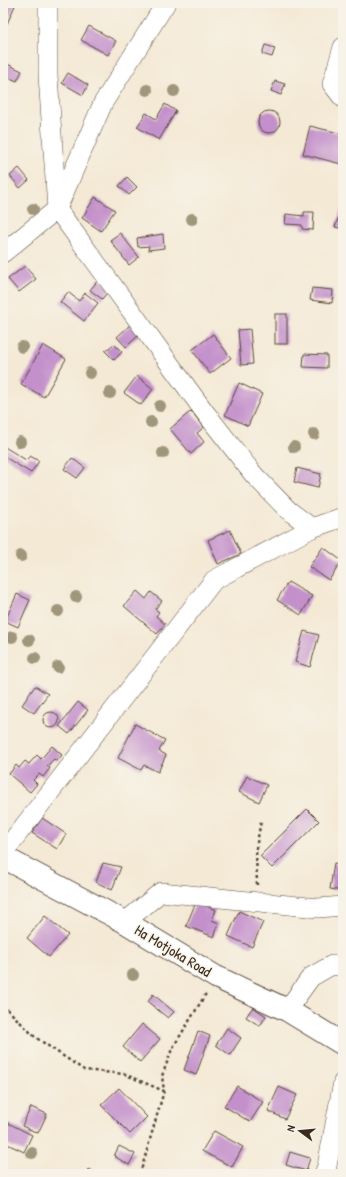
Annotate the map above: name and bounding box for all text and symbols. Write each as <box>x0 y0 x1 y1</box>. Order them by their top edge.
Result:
street label: Ha Motjoka Road <box>131 919 216 982</box>
north arrow <box>280 1111 320 1151</box>
text: N <box>283 1123 298 1133</box>

